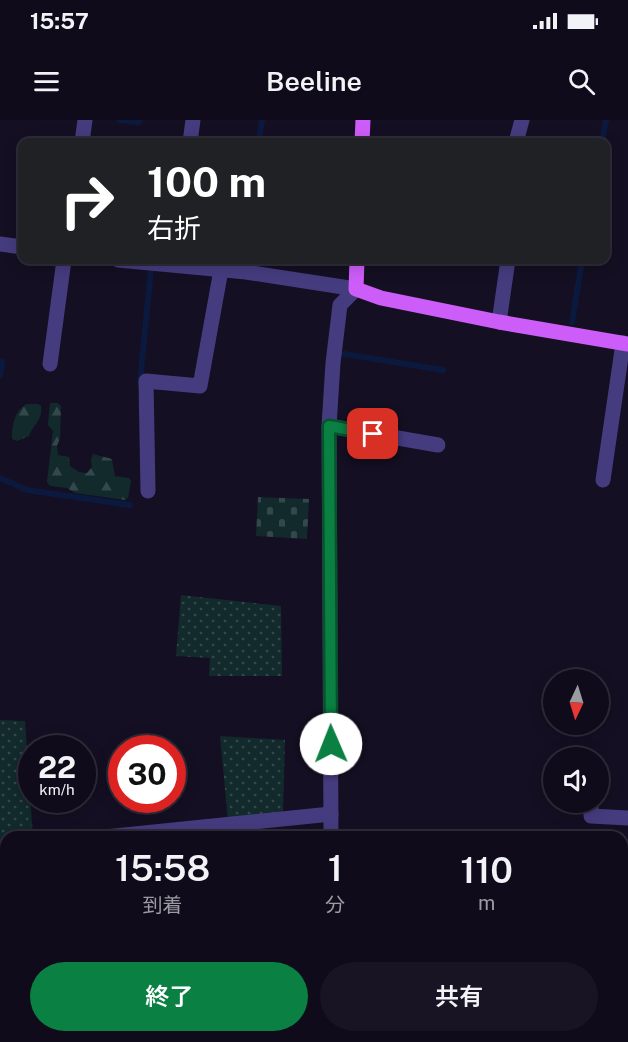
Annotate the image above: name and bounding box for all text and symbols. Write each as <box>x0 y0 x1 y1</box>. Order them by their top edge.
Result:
text: 15:57 <box>30 8 89 34</box>
icon: menu <box>30 65 63 98</box>
text: Beeline <box>266 65 362 97</box>
icon: search <box>565 65 598 98</box>
text: 100 m <box>147 157 266 206</box>
icon: right <box>48 162 126 240</box>
text: 右折 <box>147 212 201 244</box>
pin <box>347 408 398 459</box>
icon: arrive <box>356 417 389 450</box>
north arrow <box>543 669 609 735</box>
map controls <box>543 669 609 813</box>
position arrow <box>299 712 363 776</box>
speed limit sign: 30 <box>108 735 186 813</box>
button: sound <box>543 747 609 813</box>
text: 22 <box>38 749 76 785</box>
text: km/h <box>39 781 75 798</box>
text: 15:58 <box>115 847 210 889</box>
text: 1 <box>328 847 343 889</box>
text: 110 <box>460 849 513 891</box>
text: m <box>478 891 495 915</box>
text: 到着 <box>143 893 183 917</box>
text: 分 <box>325 893 345 917</box>
button: 終了 <box>30 962 308 1031</box>
button: 共有 <box>320 962 598 1031</box>

